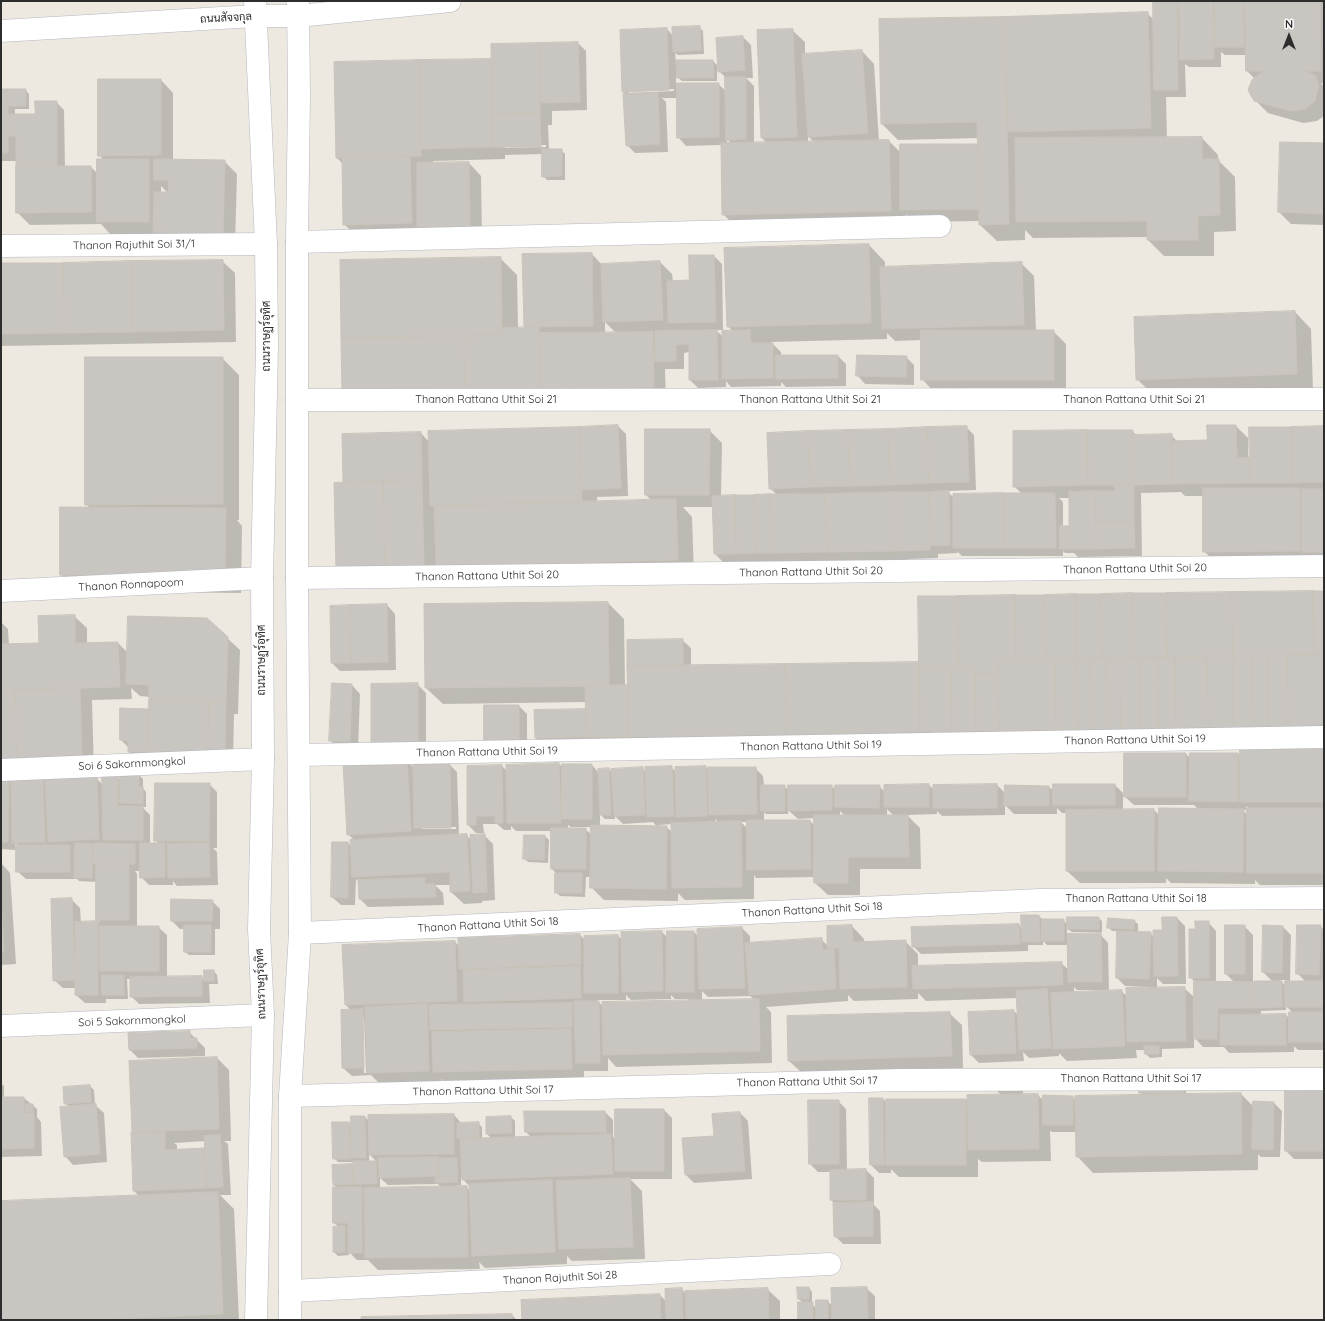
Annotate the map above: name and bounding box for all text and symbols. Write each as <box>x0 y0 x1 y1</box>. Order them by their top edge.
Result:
street label: ถนนสัจจกุล <box>200 10 252 26</box>
north arrow <box>1269 16 1309 56</box>
text: N <box>1285 17 1293 31</box>
street label: Thanon Rajuthit Soi 31/1 <box>73 237 195 253</box>
street label: ถนนราษฏร์อุทิศ <box>260 301 274 371</box>
street label: Thanon Rattana Uthit Soi 21 <box>415 393 557 407</box>
street label: Thanon Rattana Uthit Soi 21 <box>739 393 881 407</box>
street label: Thanon Rattana Uthit Soi 21 <box>1063 393 1205 407</box>
street label: Thanon Rattana Uthit Soi 20 <box>1063 561 1207 577</box>
street label: Thanon Rattana Uthit Soi 20 <box>739 564 883 580</box>
street label: Thanon Rattana Uthit Soi 20 <box>415 568 559 584</box>
street label: Thanon Ronnapoom <box>78 576 184 594</box>
street label: ถนนราษฏร์อุทิศ <box>255 625 269 695</box>
street label: Thanon Rattana Uthit Soi 19 <box>1064 732 1206 748</box>
street label: Thanon Rattana Uthit Soi 19 <box>740 738 882 754</box>
street label: Thanon Rattana Uthit Soi 19 <box>416 744 558 760</box>
street label: Soi 6 Sakornmongkol <box>78 755 186 773</box>
street label: Thanon Rattana Uthit Soi 18 <box>1065 892 1207 906</box>
street label: Thanon Rattana Uthit Soi 18 <box>741 900 883 920</box>
street label: Thanon Rattana Uthit Soi 18 <box>417 915 559 935</box>
street label: ถนนราษฏร์อุทิศ <box>253 948 269 1020</box>
street label: Soi 5 Sakornmongkol <box>78 1013 186 1029</box>
street label: Thanon Rattana Uthit Soi 17 <box>1061 1072 1201 1086</box>
street label: Thanon Rattana Uthit Soi 17 <box>736 1074 878 1090</box>
street label: Thanon Rattana Uthit Soi 17 <box>412 1083 554 1099</box>
street label: Thanon Rajuthit Soi 28 <box>502 1268 618 1288</box>

